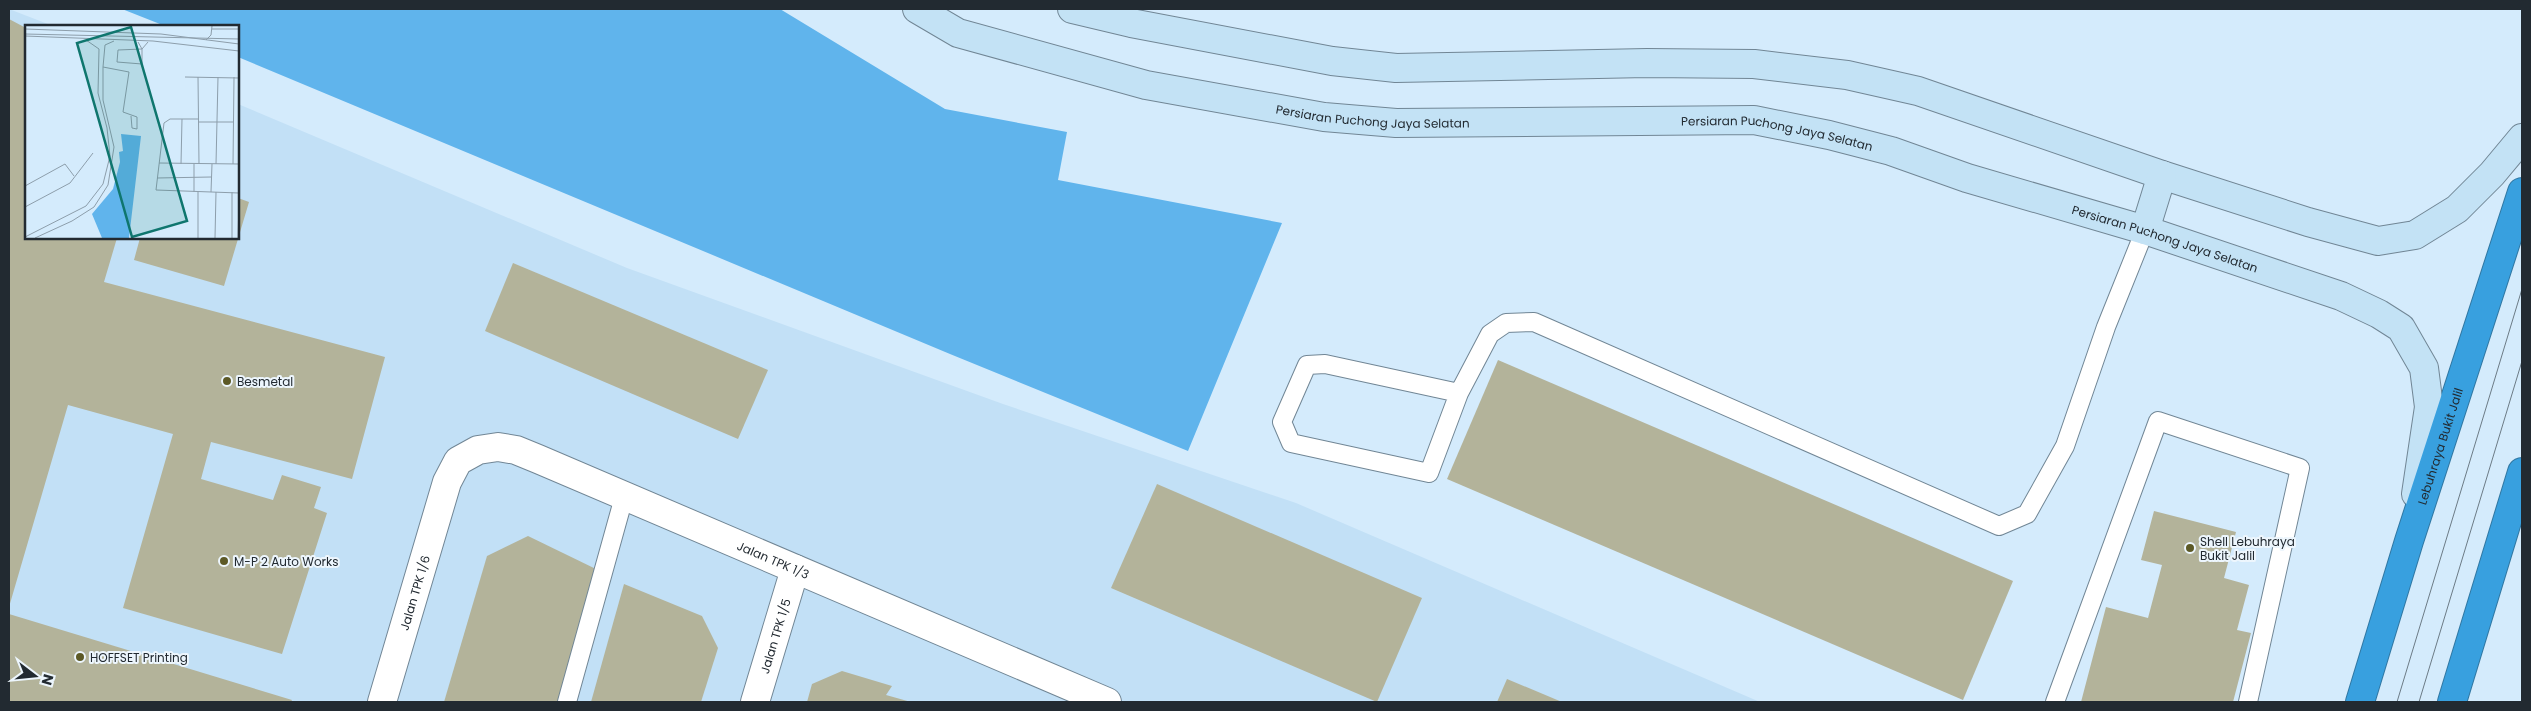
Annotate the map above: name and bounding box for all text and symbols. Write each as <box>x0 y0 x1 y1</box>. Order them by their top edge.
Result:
inset map <box>25 25 239 239</box>
street label: Persiaran Puchong Jaya Selatan <box>1275 100 1470 132</box>
street label: Persiaran Puchong Jaya Selatan <box>1681 111 1875 154</box>
street label: Persiaran Puchong Jaya Selatan <box>2070 201 2260 276</box>
place label: Besmetal <box>237 373 293 390</box>
marker: Besmetal <box>221 375 233 387</box>
street label: Lebuhraya Bukit Jalil <box>2413 385 2467 507</box>
place label: Shell Lebuhraya Bukit Jalil <box>2200 533 2295 564</box>
street label: Jalan TPK 1/3 <box>735 537 812 582</box>
marker: Shell Lebuhraya Bukit Jalil <box>2184 542 2196 554</box>
place label: M-P 2 Auto Works <box>234 553 339 570</box>
street label: Jalan TPK 1/6 <box>395 553 433 632</box>
marker: M-P 2 Auto Works <box>218 555 230 567</box>
street label: Jalan TPK 1/5 <box>756 596 794 675</box>
place label: HOFFSET Printing <box>90 649 188 666</box>
north arrow <box>10 651 60 701</box>
marker: HOFFSET Printing <box>74 651 86 663</box>
text: N <box>36 672 59 687</box>

